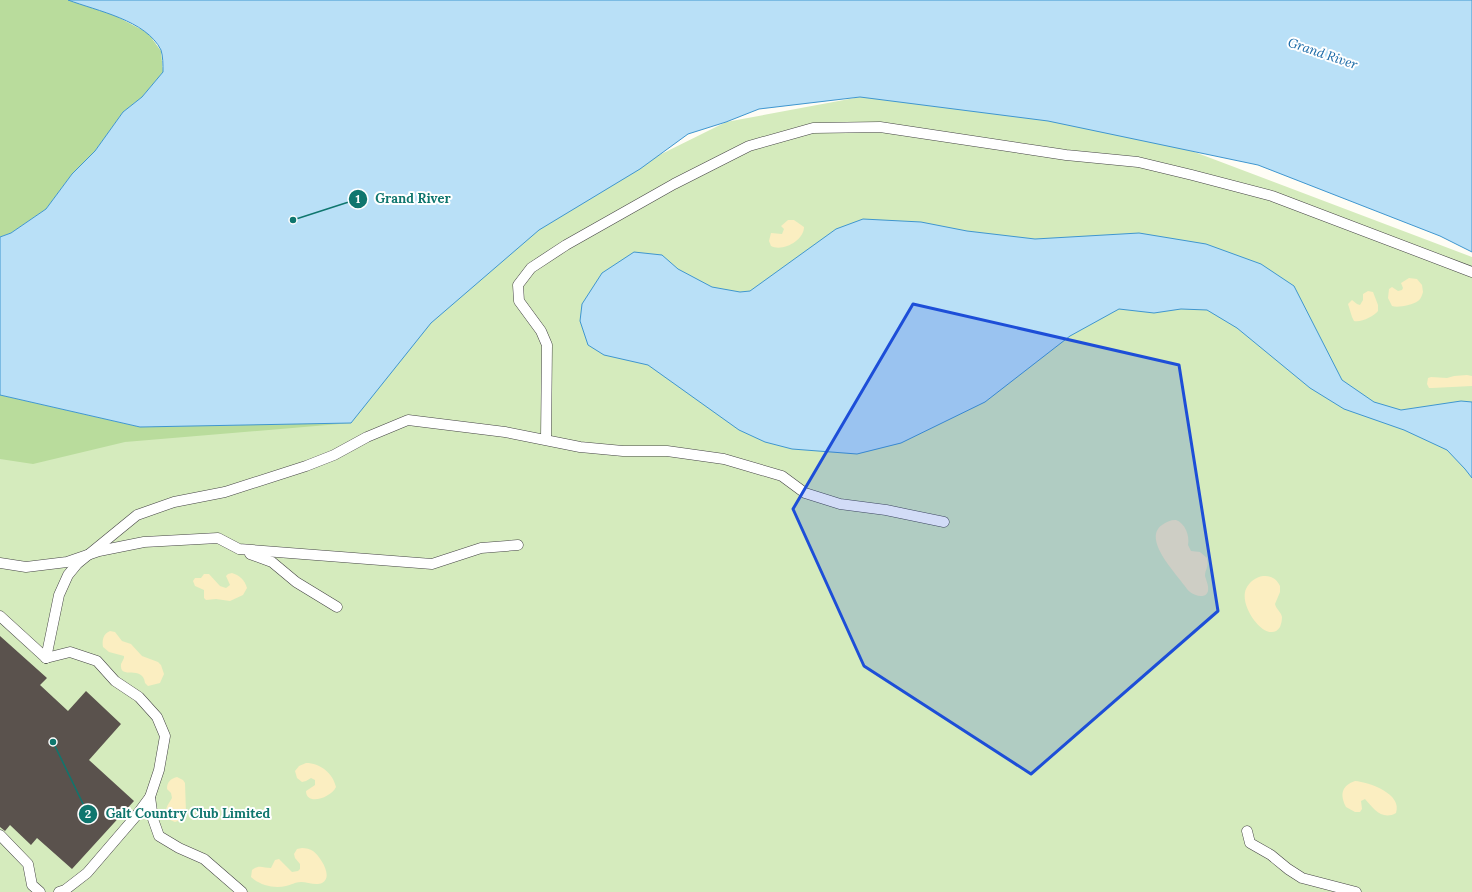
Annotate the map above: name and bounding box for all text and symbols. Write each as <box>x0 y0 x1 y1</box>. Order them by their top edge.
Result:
water label: Grand River <box>1286 34 1360 73</box>
callout: Grand River <box>348 186 459 211</box>
text: Grand River <box>375 190 451 207</box>
text: 1 <box>356 191 361 206</box>
callout: Galt Country Club Limited <box>78 801 279 826</box>
text: Galt Country Club Limited <box>106 805 271 822</box>
text: 2 <box>85 806 91 821</box>

